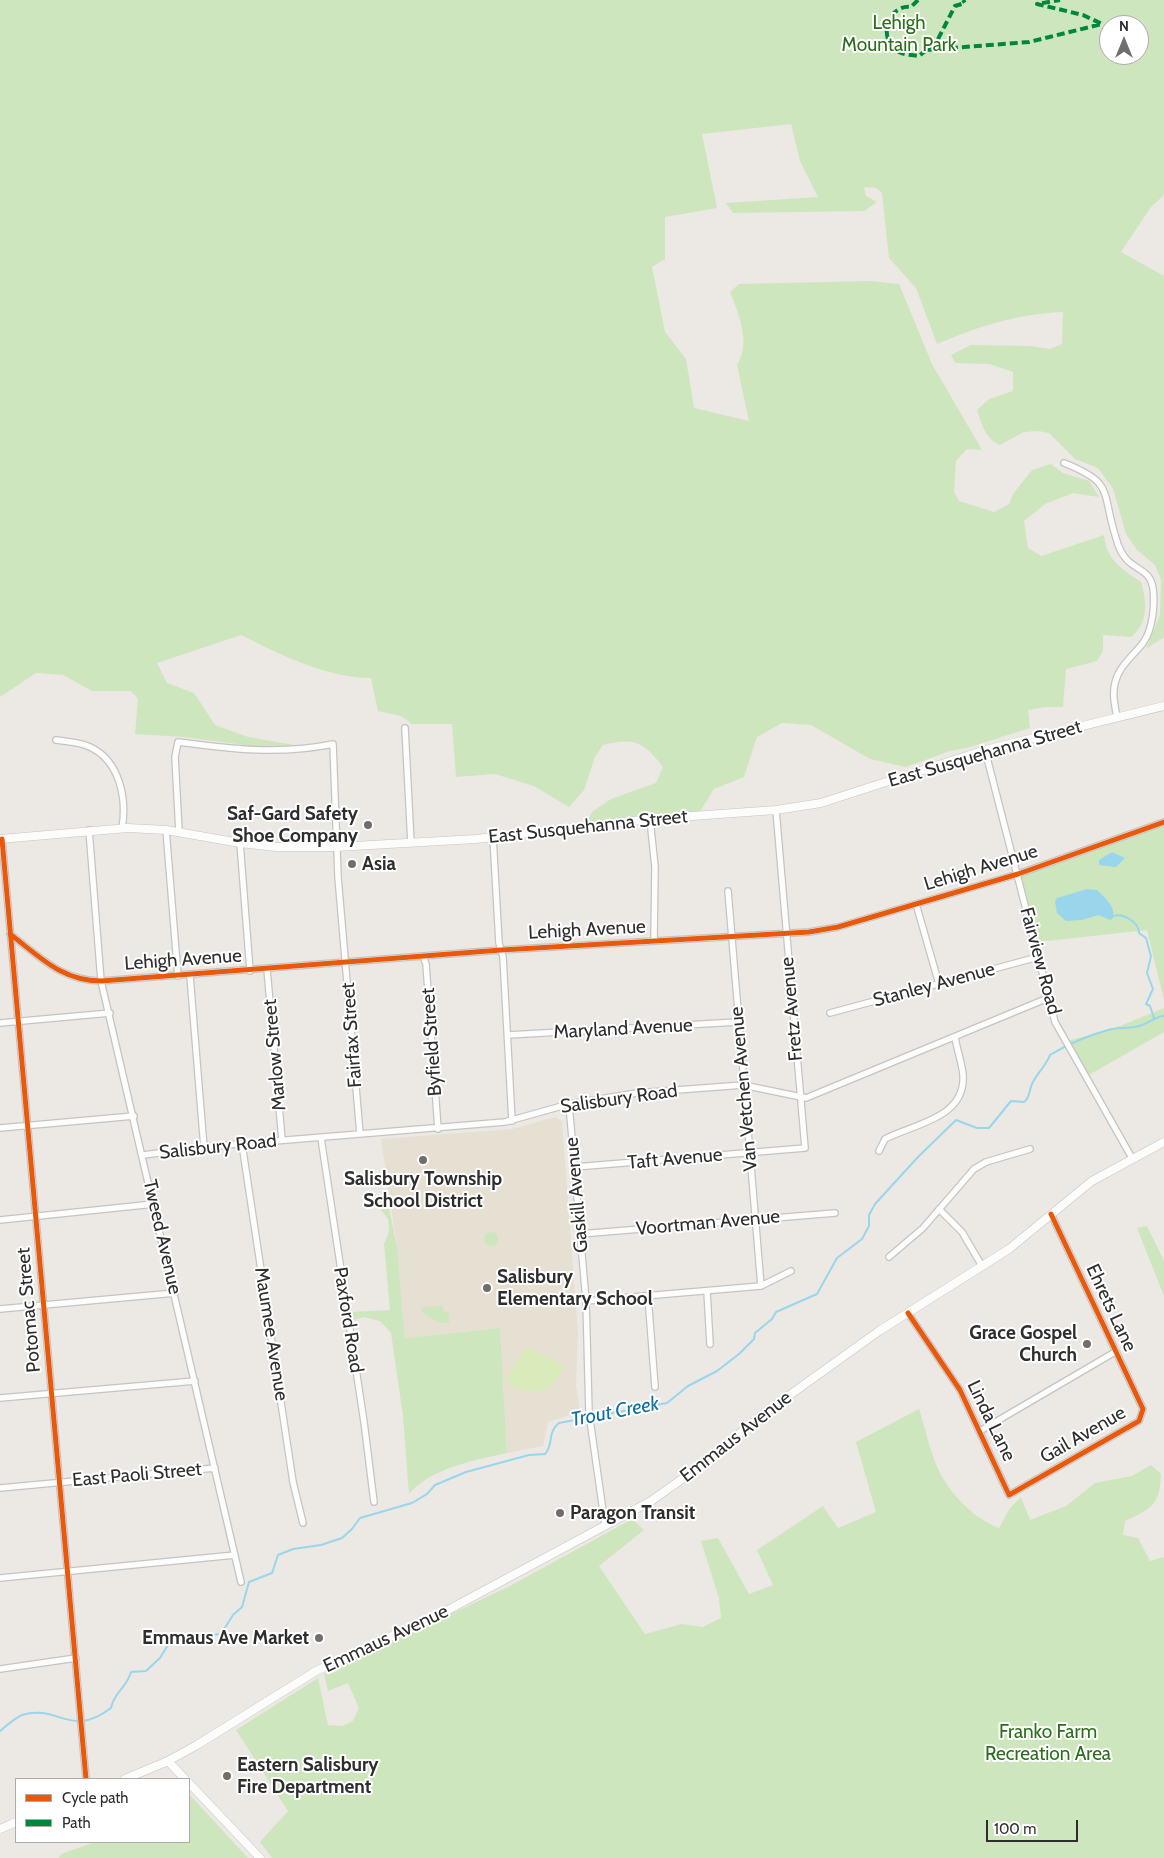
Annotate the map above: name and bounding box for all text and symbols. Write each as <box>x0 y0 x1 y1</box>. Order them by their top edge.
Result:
park label: Lehigh Mountain Park <box>842 12 956 56</box>
north arrow <box>1099 15 1149 65</box>
text: N <box>1119 17 1129 35</box>
street label: East Susquehanna Street <box>886 715 1084 793</box>
place label: Saf-Gard Safety Shoe Company <box>227 803 358 847</box>
street label: East Susquehanna Street <box>487 805 689 849</box>
marker: Saf-Gard Safety Shoe Company <box>362 819 374 831</box>
street label: Lehigh Avenue <box>921 840 1041 896</box>
place label: Asia <box>362 853 396 875</box>
marker: Asia <box>346 858 358 870</box>
street label: Fairview Road <box>1015 905 1065 1017</box>
street label: Lehigh Avenue <box>528 916 646 944</box>
street label: Lehigh Avenue <box>124 945 242 975</box>
street label: Fretz Avenue <box>776 956 808 1062</box>
street label: Stanley Avenue <box>871 958 997 1012</box>
street label: Fairfax Street <box>337 982 367 1088</box>
street label: Byfield Street <box>417 987 447 1097</box>
street label: Marlow Street <box>259 998 291 1112</box>
street label: Van Vetchen Avenue <box>725 1006 763 1172</box>
street label: Maryland Avenue <box>553 1014 693 1044</box>
street label: Salisbury Road <box>559 1079 679 1119</box>
street label: Salisbury Road <box>158 1129 278 1165</box>
street label: Gaskill Avenue <box>561 1136 593 1254</box>
street label: Taft Avenue <box>627 1143 723 1175</box>
marker: Salisbury Township School District <box>417 1154 429 1166</box>
place label: Salisbury Township School District <box>344 1168 502 1212</box>
street label: Tweed Avenue <box>138 1177 186 1297</box>
street label: Voortman Avenue <box>635 1205 781 1241</box>
street label: Potomac Street <box>12 1247 46 1373</box>
street label: Ehrets Lane <box>1081 1261 1141 1355</box>
street label: Paxford Road <box>328 1265 368 1375</box>
street label: Maumee Avenue <box>249 1266 293 1402</box>
place label: Salisbury Elementary School <box>497 1266 653 1310</box>
marker: Salisbury Elementary School <box>481 1282 493 1294</box>
place label: Grace Gospel Church <box>969 1322 1077 1366</box>
marker: Grace Gospel Church <box>1081 1338 1093 1350</box>
street label: Linda Lane <box>962 1377 1020 1465</box>
street label: Emmaus Avenue <box>676 1386 796 1488</box>
water label: Trout Creek <box>569 1392 661 1432</box>
street label: Gail Avenue <box>1036 1401 1130 1469</box>
street label: East Paoli Street <box>71 1458 203 1492</box>
place label: Paragon Transit <box>570 1502 695 1524</box>
marker: Paragon Transit <box>554 1507 566 1519</box>
street label: Emmaus Avenue <box>320 1600 452 1678</box>
place label: Emmaus Ave Market <box>142 1627 309 1649</box>
marker: Emmaus Ave Market <box>313 1632 325 1644</box>
park label: Franko Farm Recreation Area <box>985 1721 1111 1765</box>
place label: Eastern Salisbury Fire Department <box>237 1754 379 1798</box>
marker: Eastern Salisbury Fire Department <box>221 1770 233 1782</box>
legend <box>15 1778 190 1843</box>
text: Cycle path <box>62 1789 128 1807</box>
scale bar <box>989 1810 1082 1842</box>
text: Path <box>62 1814 91 1832</box>
text: 100 m <box>994 1820 1036 1838</box>

